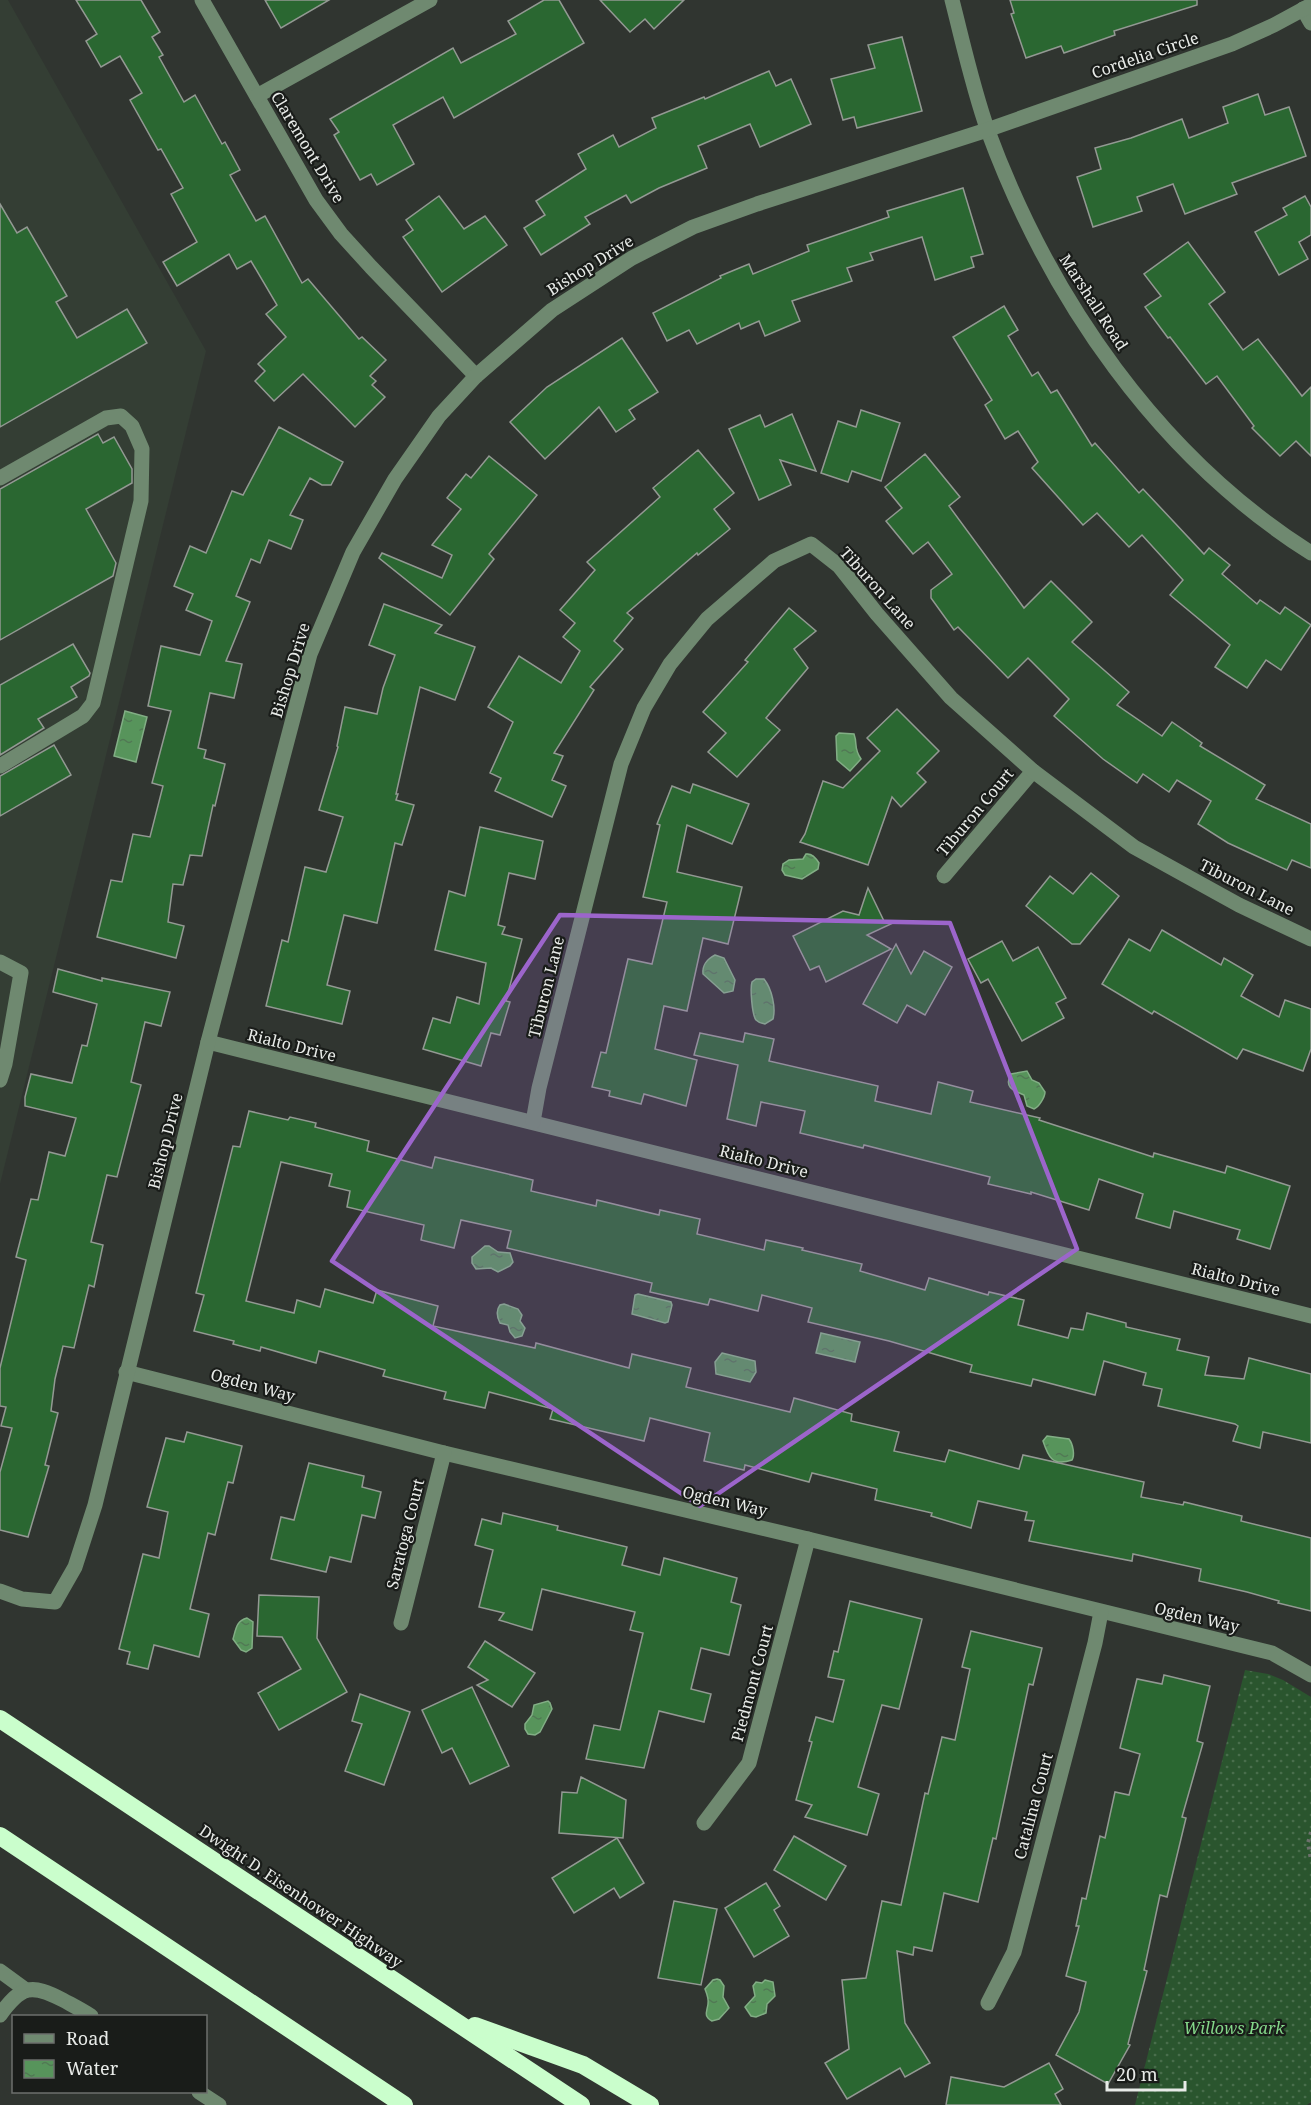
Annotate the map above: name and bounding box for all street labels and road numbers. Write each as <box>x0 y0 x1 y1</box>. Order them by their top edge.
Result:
street label: Cordelia Circle <box>1088 26 1202 84</box>
street label: Claremont Drive <box>266 87 350 207</box>
street label: Bishop Drive <box>542 230 638 300</box>
street label: Marshall Road <box>1055 250 1133 355</box>
street label: Tiburon Lane <box>835 542 921 634</box>
street label: Bishop Drive <box>265 620 315 720</box>
street label: Tiburon Court <box>932 763 1019 861</box>
street label: Tiburon Lane <box>1196 854 1298 920</box>
street label: Tiburon Lane <box>523 934 569 1040</box>
street label: Rialto Drive <box>245 1023 339 1067</box>
street label: Bishop Drive <box>142 1091 188 1191</box>
street label: Rialto Drive <box>717 1139 811 1183</box>
street label: Rialto Drive <box>1189 1257 1283 1301</box>
street label: Ogden Way <box>208 1363 299 1407</box>
street label: Saratoga Court <box>381 1476 429 1591</box>
street label: Ogden Way <box>680 1481 771 1522</box>
street label: Ogden Way <box>1152 1597 1243 1638</box>
street label: Piedmont Court <box>726 1622 778 1744</box>
street label: Catalina Court <box>1008 1750 1058 1862</box>
street label: Dwight D. Eisenhower Highway <box>195 1819 408 1973</box>

